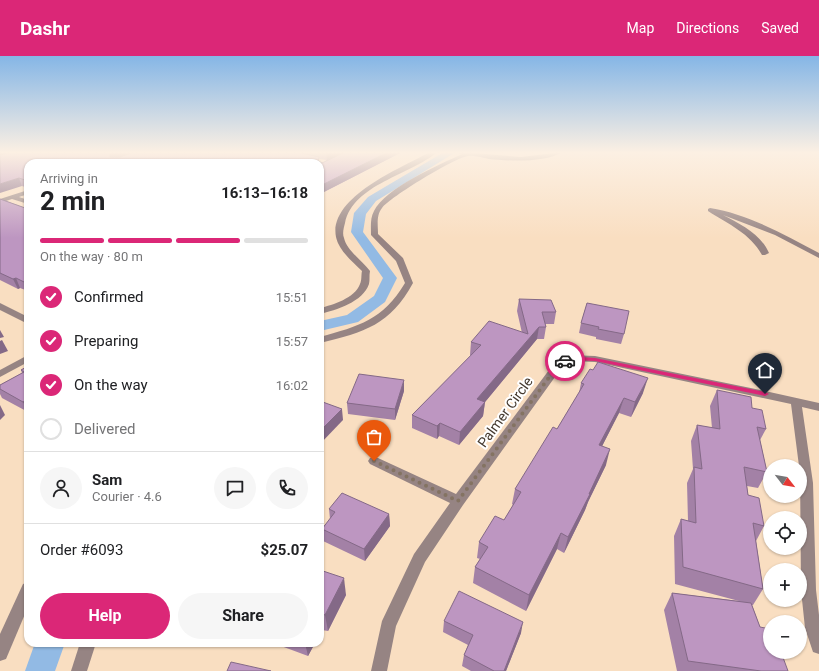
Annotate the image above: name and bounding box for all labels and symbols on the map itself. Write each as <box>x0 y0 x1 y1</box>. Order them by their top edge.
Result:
courier <box>545 341 585 381</box>
pin <box>748 353 782 394</box>
street label: Palmer Circle <box>474 374 536 450</box>
pin <box>357 420 391 461</box>
north arrow <box>763 459 807 503</box>

